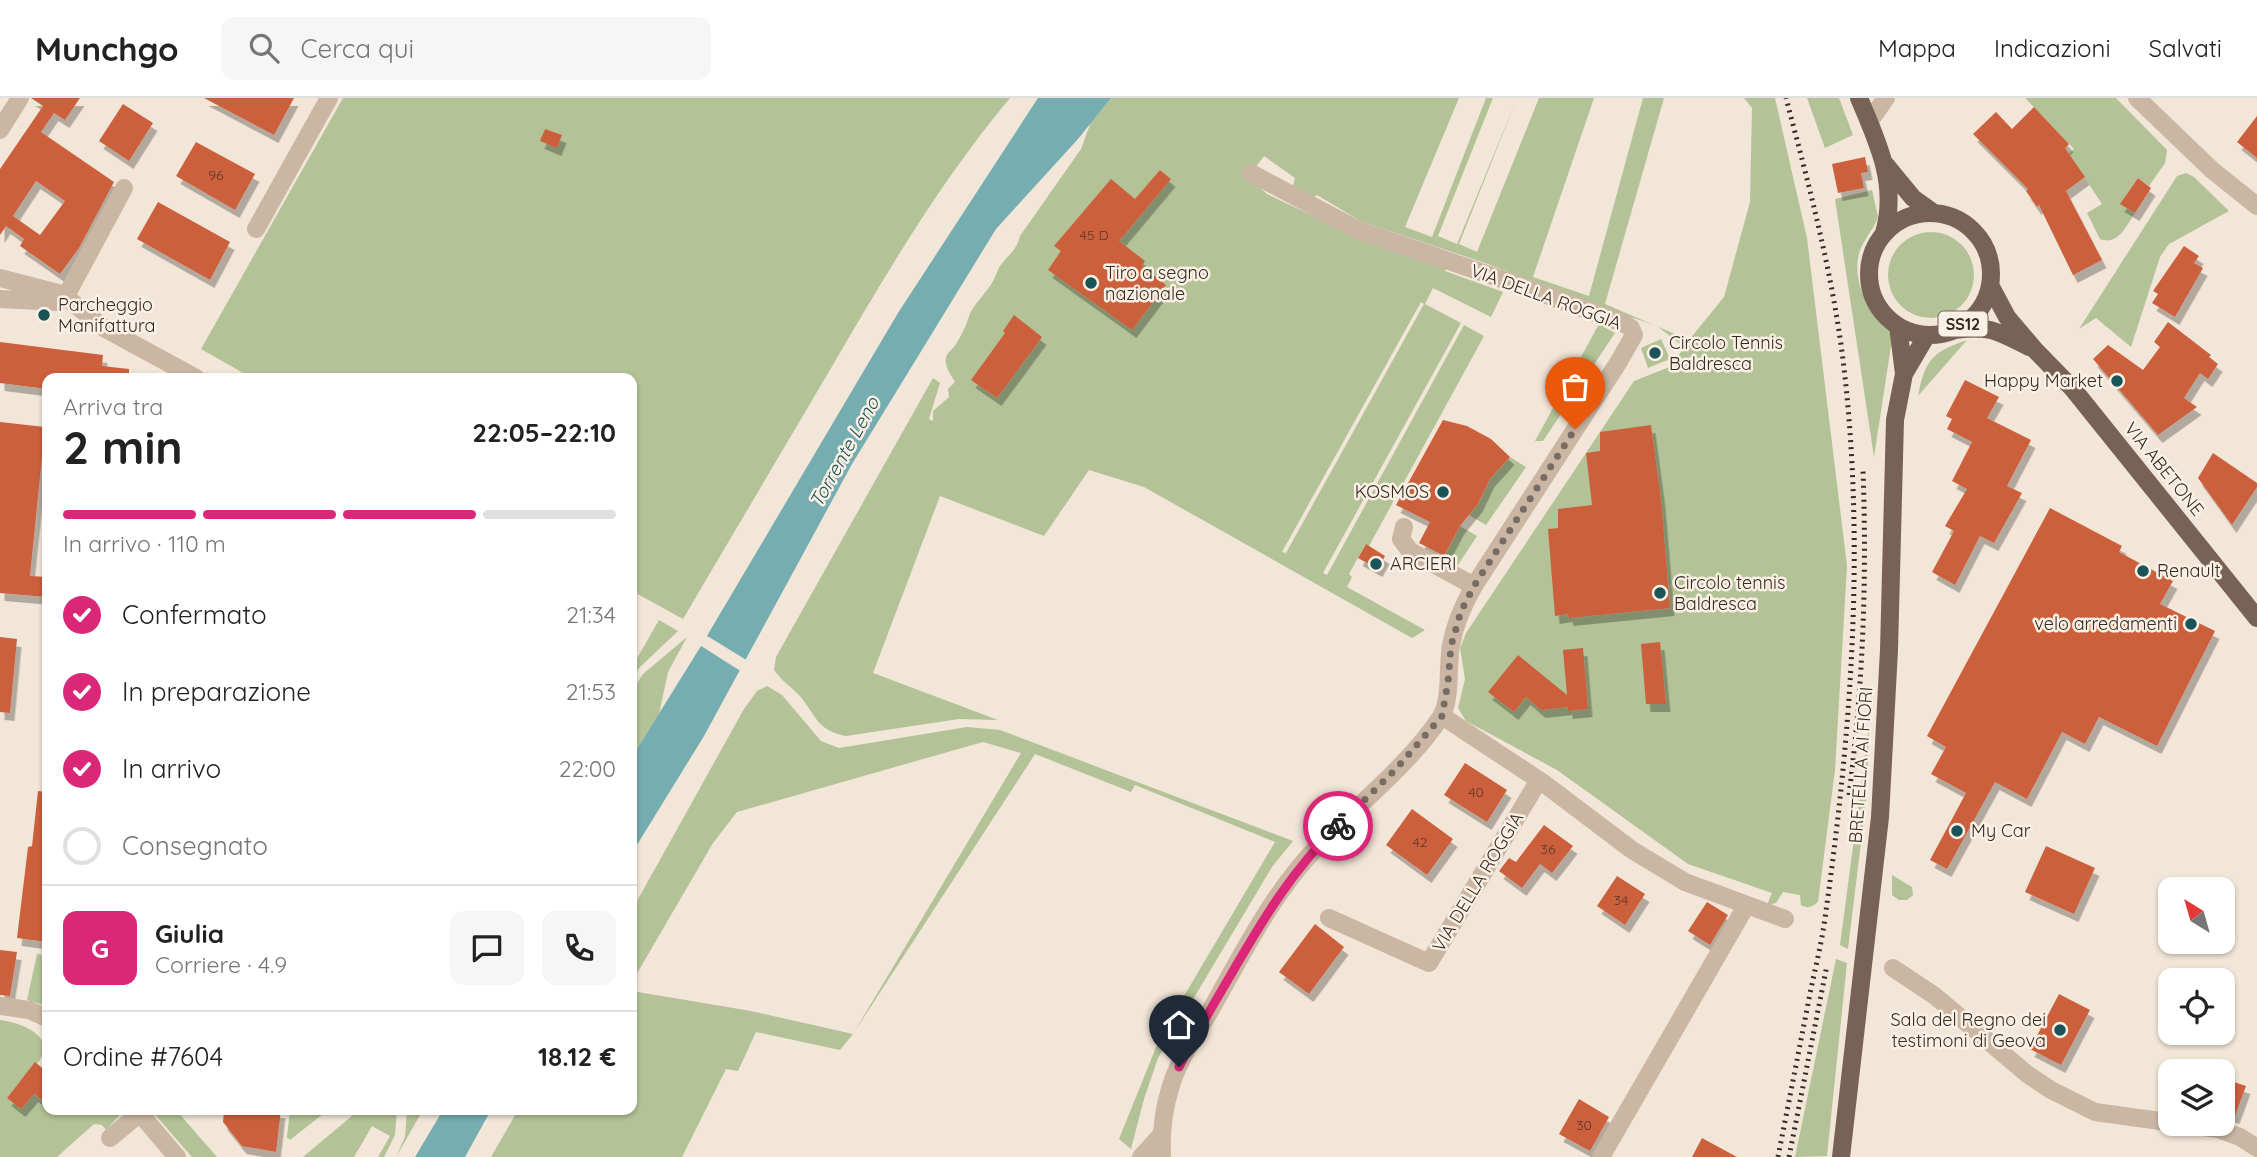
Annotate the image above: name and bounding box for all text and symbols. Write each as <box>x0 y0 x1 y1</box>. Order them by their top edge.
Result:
search box <box>221 17 711 80</box>
text: Munchgo <box>35 28 179 69</box>
icon: search <box>245 29 283 67</box>
text: Cerca qui <box>301 32 414 65</box>
text: Mappa <box>1878 33 1956 63</box>
text: Indicazioni <box>1994 33 2111 63</box>
text: Salvati <box>2149 33 2222 63</box>
house number: 96 <box>208 166 224 184</box>
house number: 45 D <box>1079 226 1109 244</box>
street label: VIA DELLA ROGGIA <box>1468 259 1625 335</box>
place label: Tiro a segno nazionale <box>1105 261 1209 305</box>
marker: Tiro a segno nazionale <box>1083 275 1099 291</box>
place label: Parcheggio Manifattura <box>58 293 156 337</box>
marker: Parcheggio Manifattura <box>36 307 52 323</box>
road number: SS12 <box>1938 312 1988 336</box>
place label: Circolo Tennis Baldresca <box>1669 331 1783 375</box>
marker: Circolo Tennis Baldresca <box>1647 345 1663 361</box>
pin <box>1545 357 1605 429</box>
icon: bag <box>1556 368 1594 406</box>
place label: Happy Market <box>1984 369 2103 392</box>
marker: Happy Market <box>2109 373 2125 389</box>
water label: Torrente Leno <box>804 391 885 511</box>
text: Arriva tra <box>63 392 163 421</box>
text: 22:05–22:10 <box>472 416 616 449</box>
street label: VIA ABETONE <box>2120 417 2209 520</box>
text: 2 min <box>63 418 183 476</box>
place label: KOSMOS <box>1355 480 1429 503</box>
marker: KOSMOS <box>1435 484 1451 500</box>
text: In arrivo · 110 m <box>63 529 226 558</box>
place label: ARCIERI <box>1390 552 1457 575</box>
marker: ARCIERI <box>1368 556 1384 572</box>
place label: Renault <box>2157 559 2221 582</box>
marker: Renault <box>2135 563 2151 579</box>
place label: Circolo tennis Baldresca <box>1674 571 1785 615</box>
marker: Circolo tennis Baldresca <box>1652 585 1668 601</box>
icon: check <box>63 596 101 634</box>
text: Confermato <box>122 598 267 631</box>
text: 21:34 <box>566 600 616 629</box>
place label: velo arredamenti <box>2034 612 2177 635</box>
marker: velo arredamenti <box>2183 616 2199 632</box>
icon: check <box>63 673 101 711</box>
text: In preparazione <box>122 675 311 708</box>
text: 21:53 <box>566 677 616 706</box>
street label: BRETELLA AI FIORI <box>1844 686 1877 844</box>
icon: check <box>63 750 101 788</box>
text: In arrivo <box>122 752 221 785</box>
text: 22:00 <box>559 754 616 783</box>
house number: 40 <box>1468 783 1484 801</box>
courier <box>1303 791 1373 861</box>
icon: bike <box>1319 807 1357 845</box>
street label: VIA DELLA ROGGIA <box>1427 807 1528 956</box>
place label: My Car <box>1971 819 2031 842</box>
marker: My Car <box>1949 823 1965 839</box>
text: Consegnato <box>122 829 268 862</box>
house number: 42 <box>1412 833 1428 851</box>
house number: 36 <box>1541 840 1556 858</box>
north arrow <box>2158 877 2235 954</box>
map controls <box>2158 877 2235 1136</box>
house number: 34 <box>1614 891 1628 909</box>
button: chat <box>450 911 524 985</box>
button: phone <box>542 911 616 985</box>
text: Giulia <box>155 917 224 950</box>
text: G <box>91 932 109 965</box>
text: Corriere · 4.9 <box>155 950 287 979</box>
button: locate <box>2158 968 2235 1045</box>
pin <box>1149 995 1209 1067</box>
icon: home <box>1160 1006 1198 1044</box>
place label: Sala del Regno dei testimoni di Geova <box>1890 1008 2046 1052</box>
marker: Sala del Regno dei testimoni di Geova <box>2052 1022 2068 1038</box>
text: Ordine #7604 <box>63 1040 223 1073</box>
text: 18.12 € <box>538 1040 616 1073</box>
button: layers <box>2158 1059 2235 1136</box>
house number: 30 <box>1576 1116 1592 1134</box>

